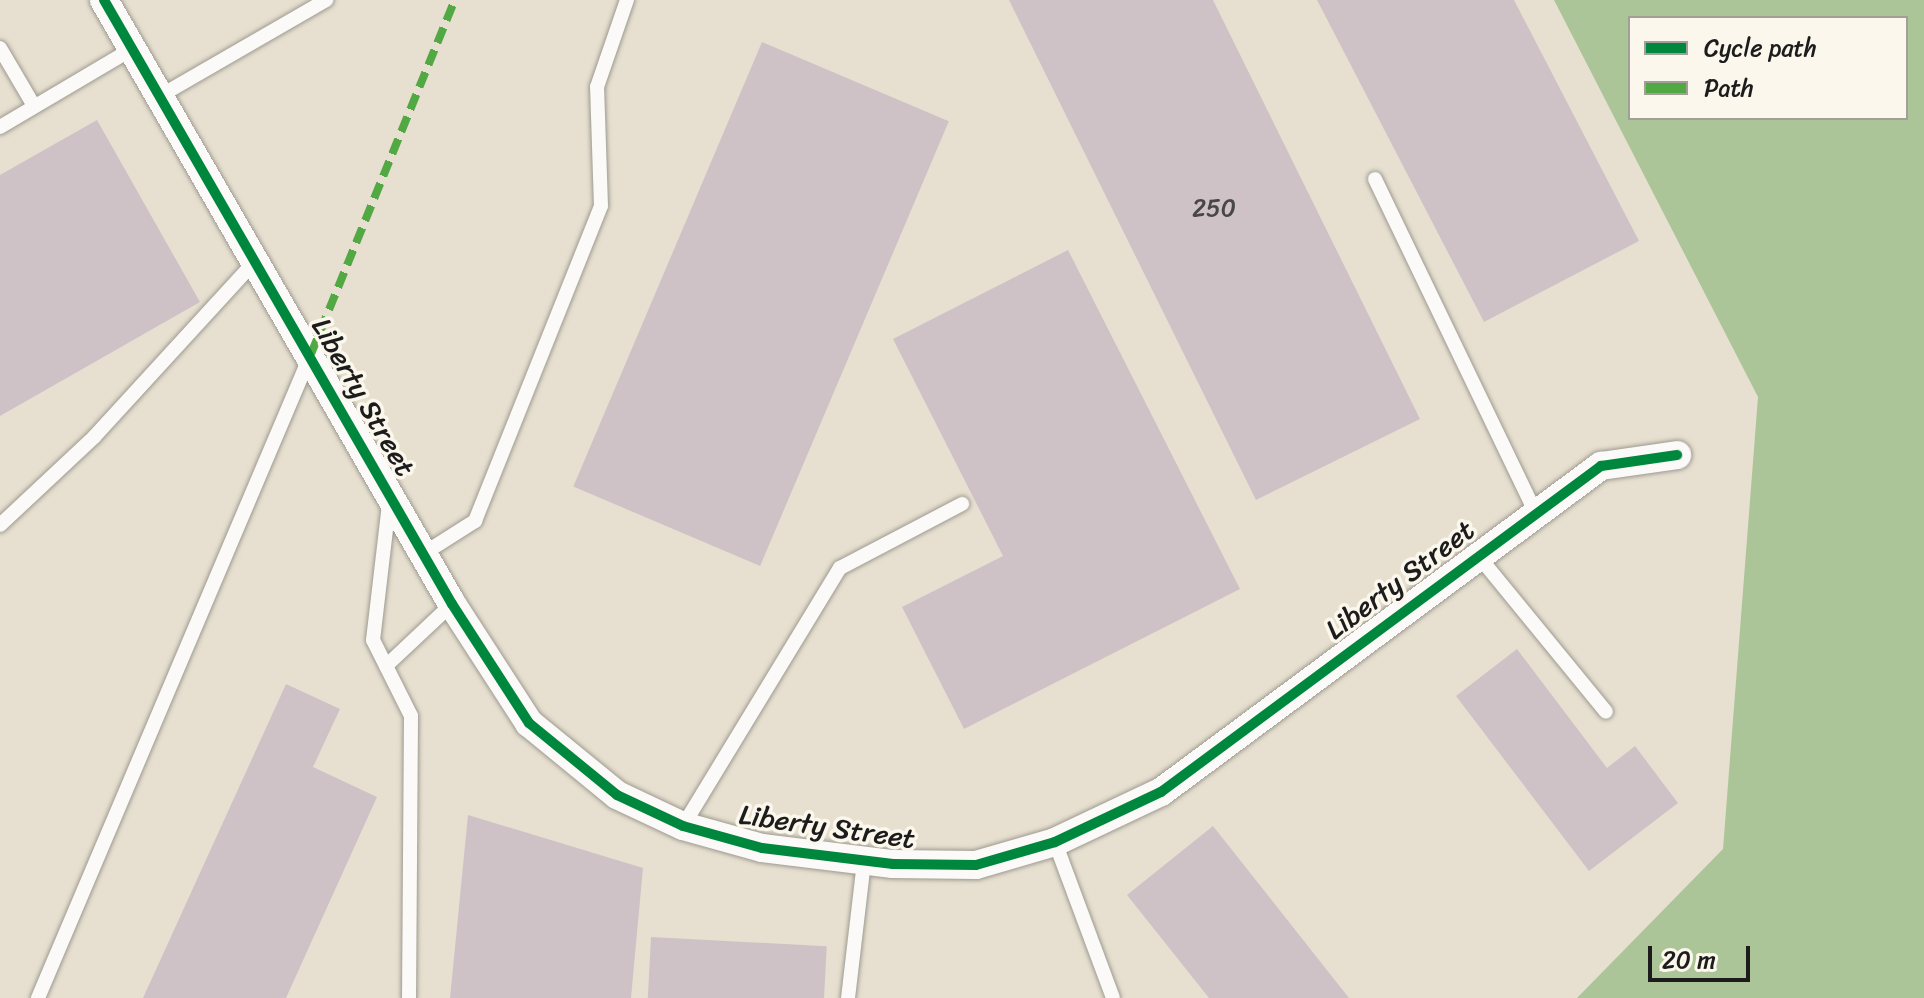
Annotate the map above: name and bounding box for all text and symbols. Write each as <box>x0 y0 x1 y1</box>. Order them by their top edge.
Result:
legend <box>1628 16 1908 120</box>
text: Cycle path <box>1704 27 1817 69</box>
text: Path <box>1704 67 1754 109</box>
house number: 250 <box>1192 195 1236 223</box>
street label: Liberty Street <box>304 312 422 482</box>
street label: Liberty Street <box>1319 514 1481 646</box>
street label: Liberty Street <box>737 798 917 856</box>
scale bar <box>1652 930 1754 980</box>
text: 20 m <box>1662 939 1716 981</box>

